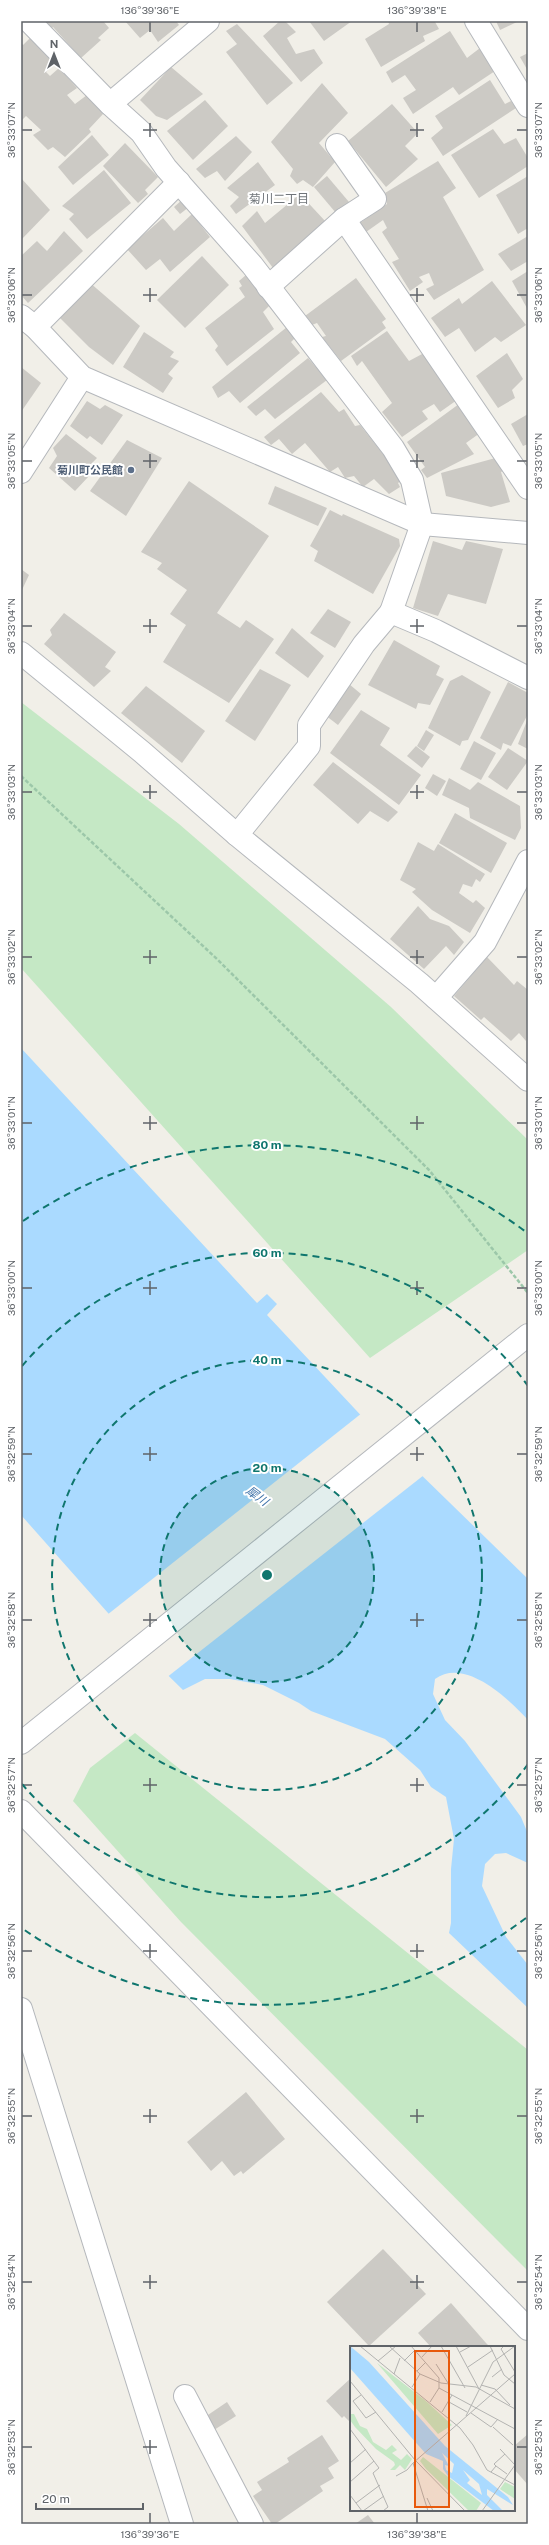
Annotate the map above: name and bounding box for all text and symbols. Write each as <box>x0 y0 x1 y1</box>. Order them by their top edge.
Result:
text: 136°39'36"E <box>120 4 180 16</box>
text: 136°39'38"E <box>387 4 447 16</box>
north arrow <box>34 34 74 74</box>
text: N <box>50 38 58 50</box>
text: 36°33'07"N <box>5 102 17 158</box>
text: 36°33'07"N <box>532 102 544 158</box>
district label: 菊川二丁目 <box>249 192 309 206</box>
text: 36°33'06"N <box>5 267 17 323</box>
text: 36°33'06"N <box>532 267 544 323</box>
text: 36°33'05"N <box>5 433 17 489</box>
text: 36°33'05"N <box>532 433 544 489</box>
place label: 菊川町公民館 <box>57 464 123 476</box>
marker: 菊川町公民館 <box>126 465 136 475</box>
text: 36°33'04"N <box>5 598 17 654</box>
text: 36°33'04"N <box>532 598 544 654</box>
text: 36°33'03"N <box>5 764 17 820</box>
text: 36°33'03"N <box>532 764 544 820</box>
text: 36°33'02"N <box>5 929 17 985</box>
text: 36°33'02"N <box>532 929 544 985</box>
text: 36°33'01"N <box>5 1096 17 1150</box>
text: 36°33'01"N <box>532 1096 544 1150</box>
text: 80 m <box>252 1138 282 1152</box>
text: 60 m <box>252 1246 282 1260</box>
text: 36°33'00"N <box>5 1260 17 1316</box>
text: 36°33'00"N <box>532 1260 544 1316</box>
text: 40 m <box>252 1353 282 1367</box>
text: 36°32'59"N <box>5 1426 17 1482</box>
text: 36°32'59"N <box>532 1426 544 1482</box>
text: 20 m <box>253 1461 282 1475</box>
water label: 犀川 <box>243 1483 272 1510</box>
centre of rings <box>260 1568 274 1582</box>
text: 36°32'58"N <box>5 1592 17 1648</box>
text: 36°32'58"N <box>532 1592 544 1648</box>
text: 36°32'57"N <box>5 1757 17 1813</box>
text: 36°32'57"N <box>532 1757 544 1813</box>
text: 36°32'56"N <box>5 1923 17 1979</box>
text: 36°32'56"N <box>532 1923 544 1979</box>
text: 36°32'55"N <box>5 2088 17 2144</box>
text: 36°32'55"N <box>532 2088 544 2144</box>
text: 36°32'54"N <box>5 2254 17 2310</box>
text: 36°32'54"N <box>532 2254 544 2310</box>
inset map <box>350 2346 515 2511</box>
text: 36°32'53"N <box>5 2419 17 2475</box>
text: 36°32'53"N <box>532 2419 544 2475</box>
scale bar <box>36 2485 143 2511</box>
text: 20 m <box>42 2492 70 2506</box>
text: 136°39'36"E <box>120 2528 180 2540</box>
text: 136°39'38"E <box>387 2528 447 2540</box>

